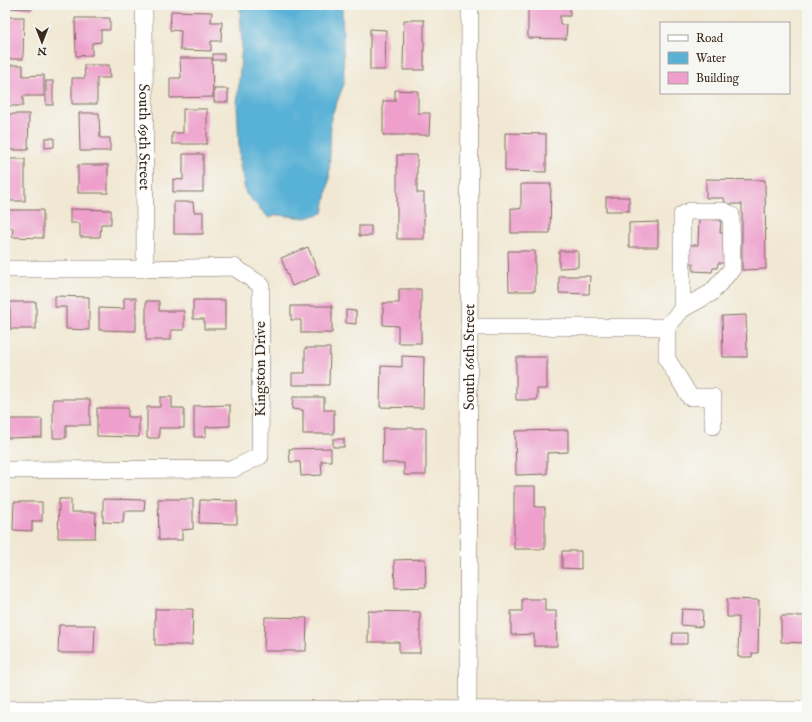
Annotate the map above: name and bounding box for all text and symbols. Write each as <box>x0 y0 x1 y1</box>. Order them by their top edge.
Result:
north arrow <box>22 22 62 62</box>
legend <box>660 22 790 94</box>
text: Road <box>696 31 724 46</box>
text: N <box>37 44 48 58</box>
text: Water <box>696 51 727 66</box>
text: Building <box>696 71 740 86</box>
street label: South 69th Street <box>135 84 154 190</box>
street label: South 66th Street <box>459 304 479 410</box>
street label: Kingston Drive <box>251 321 270 417</box>

